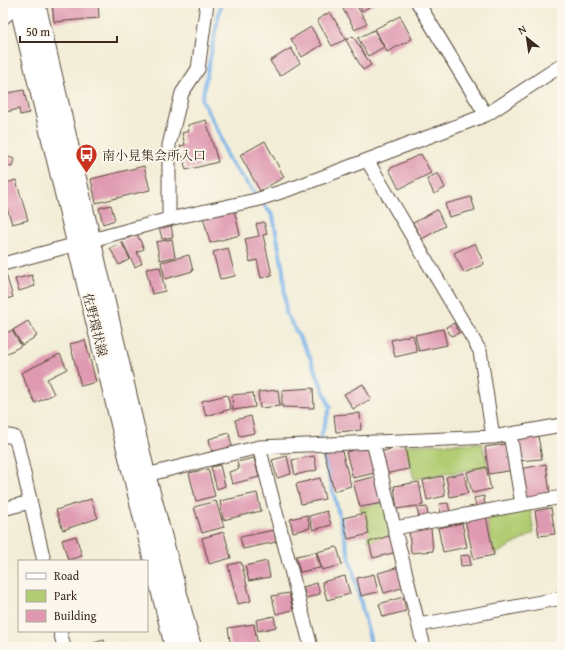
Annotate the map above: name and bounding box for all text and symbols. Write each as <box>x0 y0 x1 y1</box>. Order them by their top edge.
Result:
scale bar <box>20 18 117 44</box>
north arrow <box>507 18 547 58</box>
text: N <box>515 20 530 38</box>
text: 50 m <box>26 23 50 40</box>
bus stop icon: 南小見集会所入口 <box>74 142 100 175</box>
place label: 南小見集会所入口 <box>102 146 206 165</box>
street label: 佐野環状線 <box>78 291 112 359</box>
legend <box>18 560 148 632</box>
text: Road <box>54 567 80 584</box>
text: Park <box>54 587 78 604</box>
text: Building <box>54 607 97 624</box>

